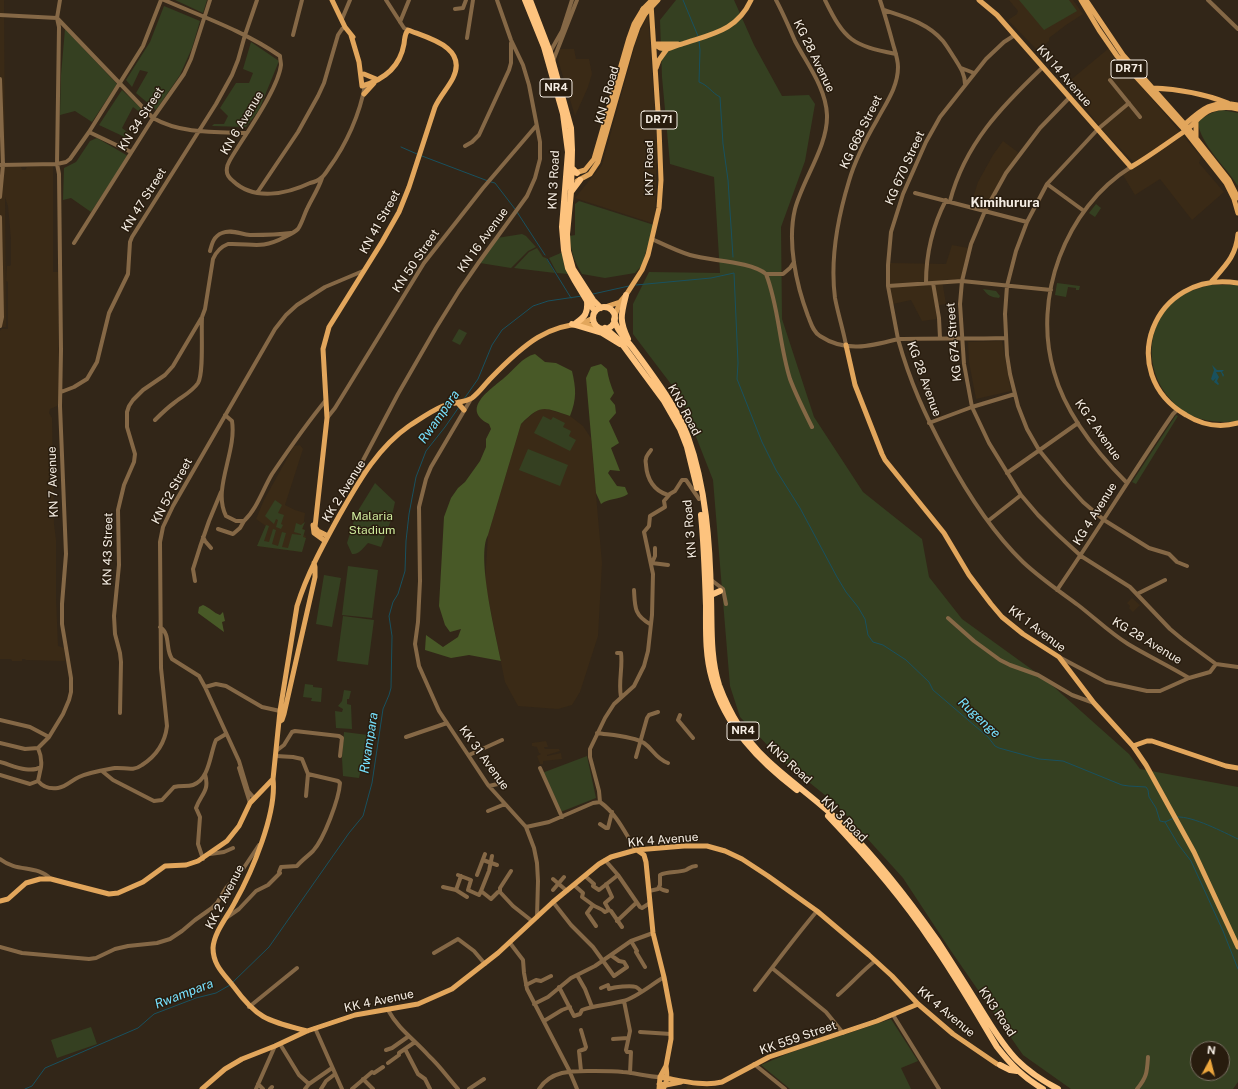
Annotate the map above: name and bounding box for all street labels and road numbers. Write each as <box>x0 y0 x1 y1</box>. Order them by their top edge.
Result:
street label: KG 28 Avenue <box>790 17 838 95</box>
street label: KN 14 Avenue <box>1033 42 1095 110</box>
road number: DR71 <box>1111 60 1147 78</box>
street label: KN 5 Road <box>592 65 622 125</box>
road number: NR4 <box>540 79 572 97</box>
street label: KN 34 Street <box>115 84 167 154</box>
street label: KN 6 Avenue <box>217 89 267 157</box>
street label: KG 668 Street <box>837 93 885 171</box>
road number: DR71 <box>641 111 677 129</box>
street label: KG 670 Street <box>882 129 928 207</box>
street label: KN7 Road <box>642 140 656 196</box>
street label: KN 3 Road <box>545 150 563 210</box>
street label: KN 47 Street <box>119 165 169 235</box>
street label: KN 41 Street <box>357 188 403 256</box>
street label: KN 16 Avenue <box>455 205 511 275</box>
street label: KN 50 Street <box>390 227 442 295</box>
street label: KG 674 Street <box>943 302 965 382</box>
street label: KG 28 Avenue <box>904 339 944 419</box>
street label: KN3 Road <box>664 382 704 438</box>
street label: KG 2 Avenue <box>1072 397 1124 463</box>
street label: KN 7 Avenue <box>45 446 61 518</box>
street label: KN 52 Street <box>149 455 195 527</box>
street label: KK 2 Avenue <box>319 457 369 525</box>
street label: KG 4 Avenue <box>1070 480 1120 548</box>
street label: KN 3 Road <box>680 499 700 559</box>
street label: KN 43 Street <box>100 512 116 586</box>
street label: KK 1 Avenue <box>1005 603 1069 655</box>
street label: KG 28 Avenue <box>1109 614 1185 668</box>
road number: NR4 <box>727 722 759 740</box>
street label: KK 31 Avenue <box>456 723 512 793</box>
street label: KN3 Road <box>763 739 815 787</box>
street label: KN 3 Road <box>818 793 870 845</box>
street label: KK 4 Avenue <box>627 830 699 850</box>
street label: KK 2 Avenue <box>203 862 247 932</box>
street label: KK 4 Avenue <box>914 984 978 1040</box>
street label: KN3 Road <box>975 985 1019 1039</box>
street label: KK 4 Avenue <box>343 987 415 1015</box>
street label: KK 559 Street <box>758 1018 838 1058</box>

